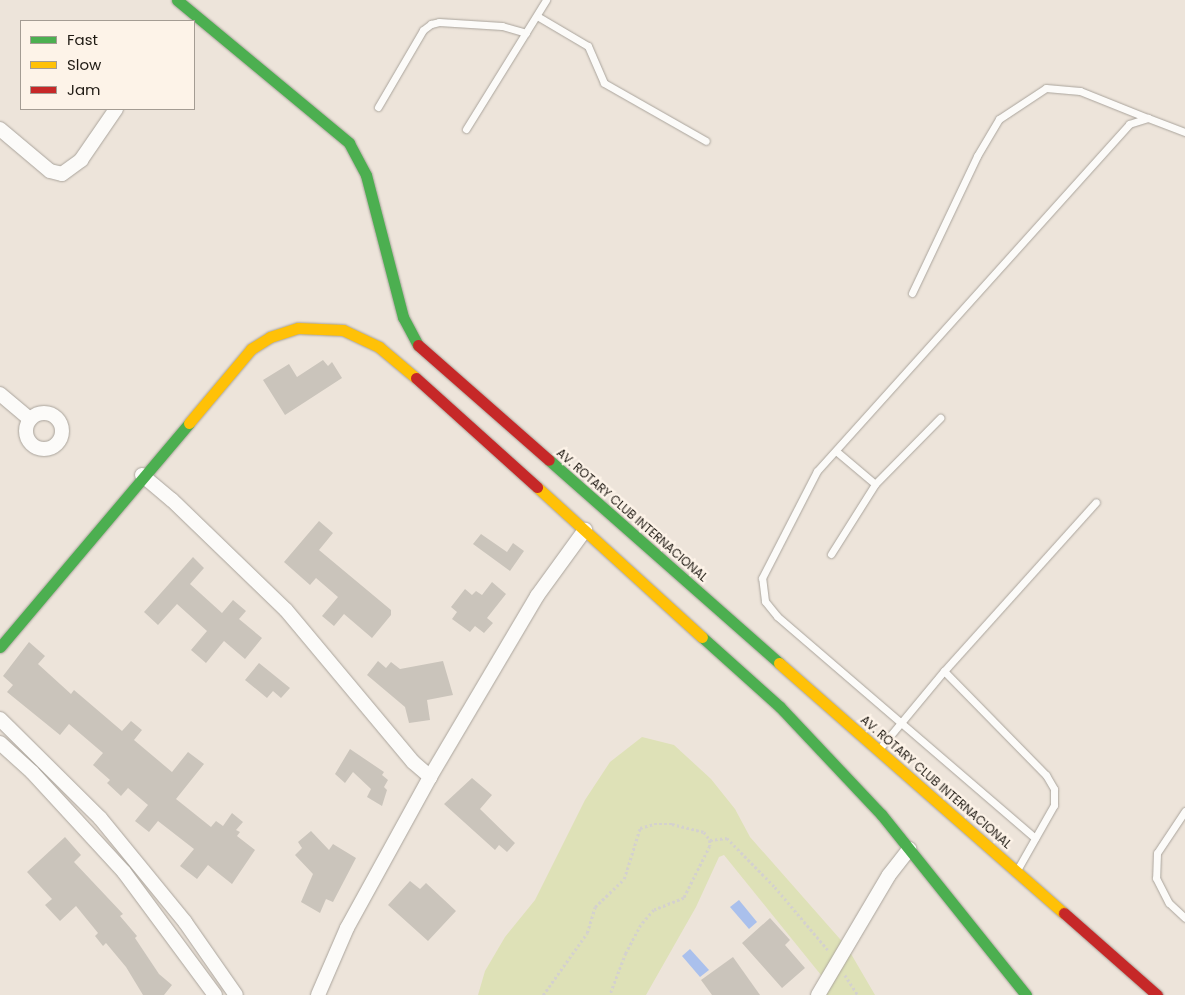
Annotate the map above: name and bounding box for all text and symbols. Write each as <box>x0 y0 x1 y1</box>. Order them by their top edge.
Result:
legend <box>20 20 195 110</box>
text: Fast <box>67 29 98 50</box>
text: Slow <box>67 54 101 75</box>
text: Jam <box>67 79 101 100</box>
street label: AV. ROTARY CLUB INTERNACIONAL <box>554 446 710 584</box>
street label: AV. ROTARY CLUB INTERNACIONAL <box>858 713 1014 851</box>

